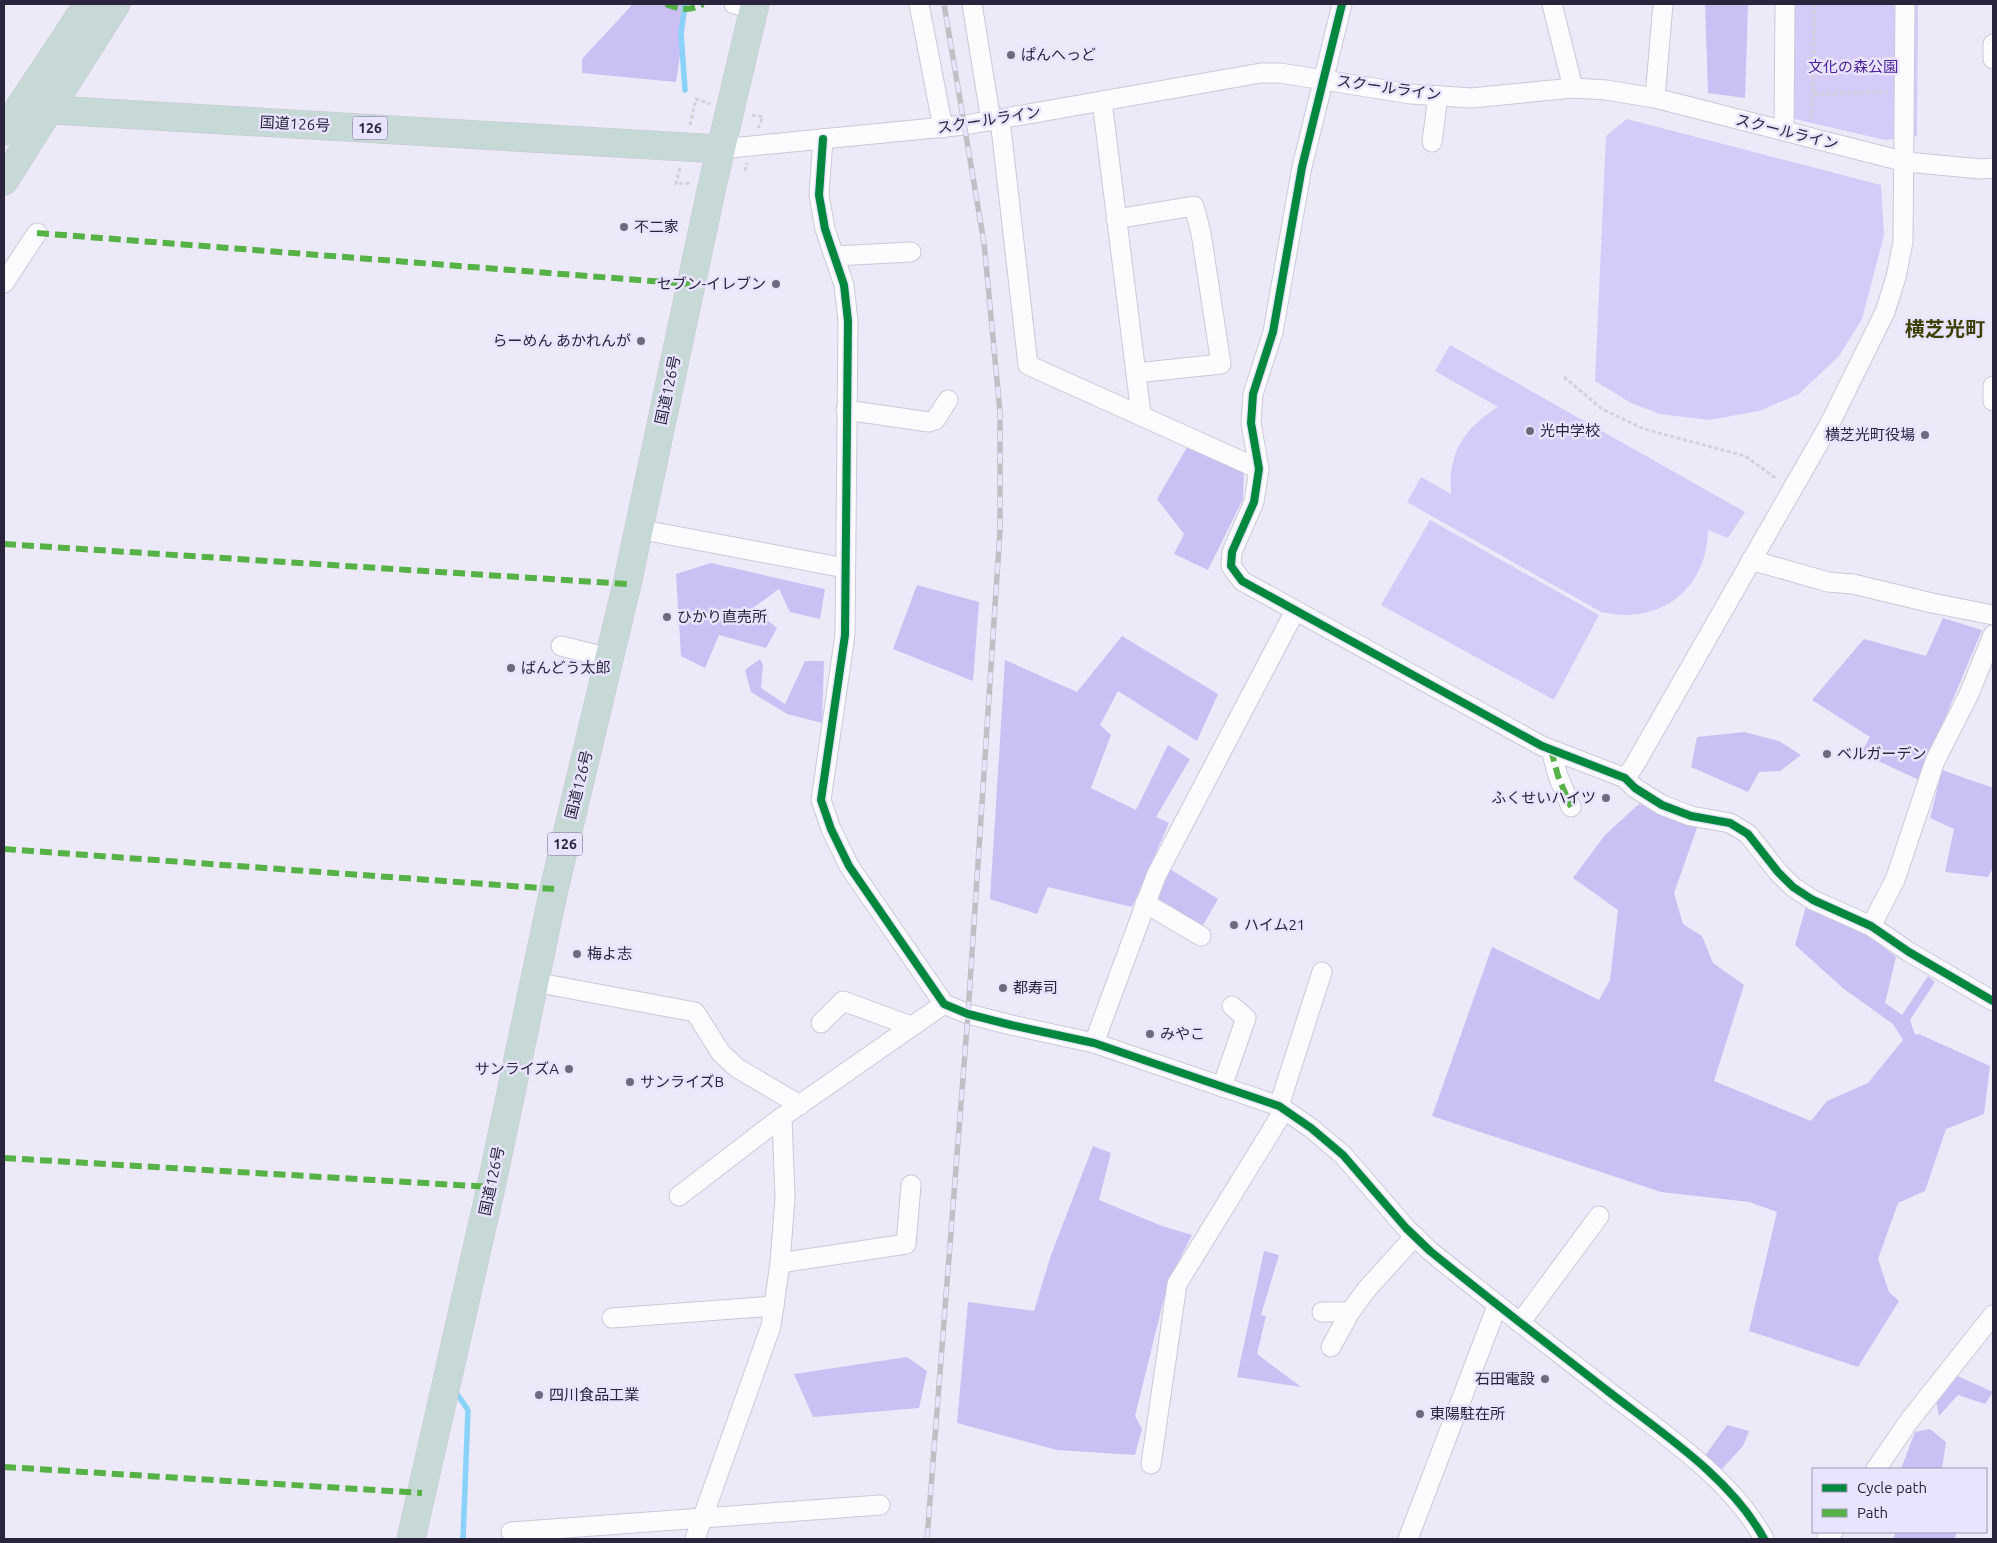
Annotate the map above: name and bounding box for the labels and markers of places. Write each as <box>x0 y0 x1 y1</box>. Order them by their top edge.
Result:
place label: ぱんへっど <box>1021 46 1096 63</box>
marker: ぱんへっど <box>1005 49 1017 61</box>
place label: 不二家 <box>634 218 679 235</box>
marker: 不二家 <box>618 221 630 233</box>
place label: セブン-イレブン <box>657 275 766 292</box>
marker: セブン-イレブン <box>770 278 782 290</box>
place label: らーめん あかれんが <box>493 332 631 349</box>
marker: らーめん あかれんが <box>635 335 647 347</box>
place label: 光中学校 <box>1540 422 1600 439</box>
marker: 光中学校 <box>1524 425 1536 437</box>
place label: 横芝光町役場 <box>1825 426 1915 443</box>
marker: 横芝光町役場 <box>1919 429 1931 441</box>
place label: ひかり直売所 <box>677 608 767 625</box>
marker: ひかり直売所 <box>661 611 673 623</box>
place label: ばんどう太郎 <box>521 659 611 676</box>
marker: ばんどう太郎 <box>505 662 517 674</box>
place label: ベルガーデン <box>1837 745 1927 762</box>
marker: ベルガーデン <box>1821 748 1833 760</box>
place label: ふくせいハイツ <box>1491 789 1596 806</box>
marker: ふくせいハイツ <box>1600 792 1612 804</box>
place label: ハイム21 <box>1244 916 1305 933</box>
marker: ハイム21 <box>1228 919 1240 931</box>
place label: 梅よ志 <box>587 945 632 962</box>
marker: 梅よ志 <box>571 948 583 960</box>
place label: 都寿司 <box>1013 979 1058 996</box>
marker: 都寿司 <box>997 982 1009 994</box>
place label: みやこ <box>1160 1025 1205 1042</box>
marker: みやこ <box>1144 1028 1156 1040</box>
place label: サンライズA <box>475 1060 559 1077</box>
marker: サンライズA <box>563 1063 575 1075</box>
place label: サンライズB <box>640 1073 724 1090</box>
marker: サンライズB <box>624 1076 636 1088</box>
place label: 石田電設 <box>1475 1370 1535 1387</box>
marker: 石田電設 <box>1539 1373 1551 1385</box>
place label: 四川食品工業 <box>549 1386 639 1403</box>
marker: 四川食品工業 <box>533 1389 545 1401</box>
place label: 東陽駐在所 <box>1430 1405 1505 1422</box>
marker: 東陽駐在所 <box>1414 1408 1426 1420</box>

